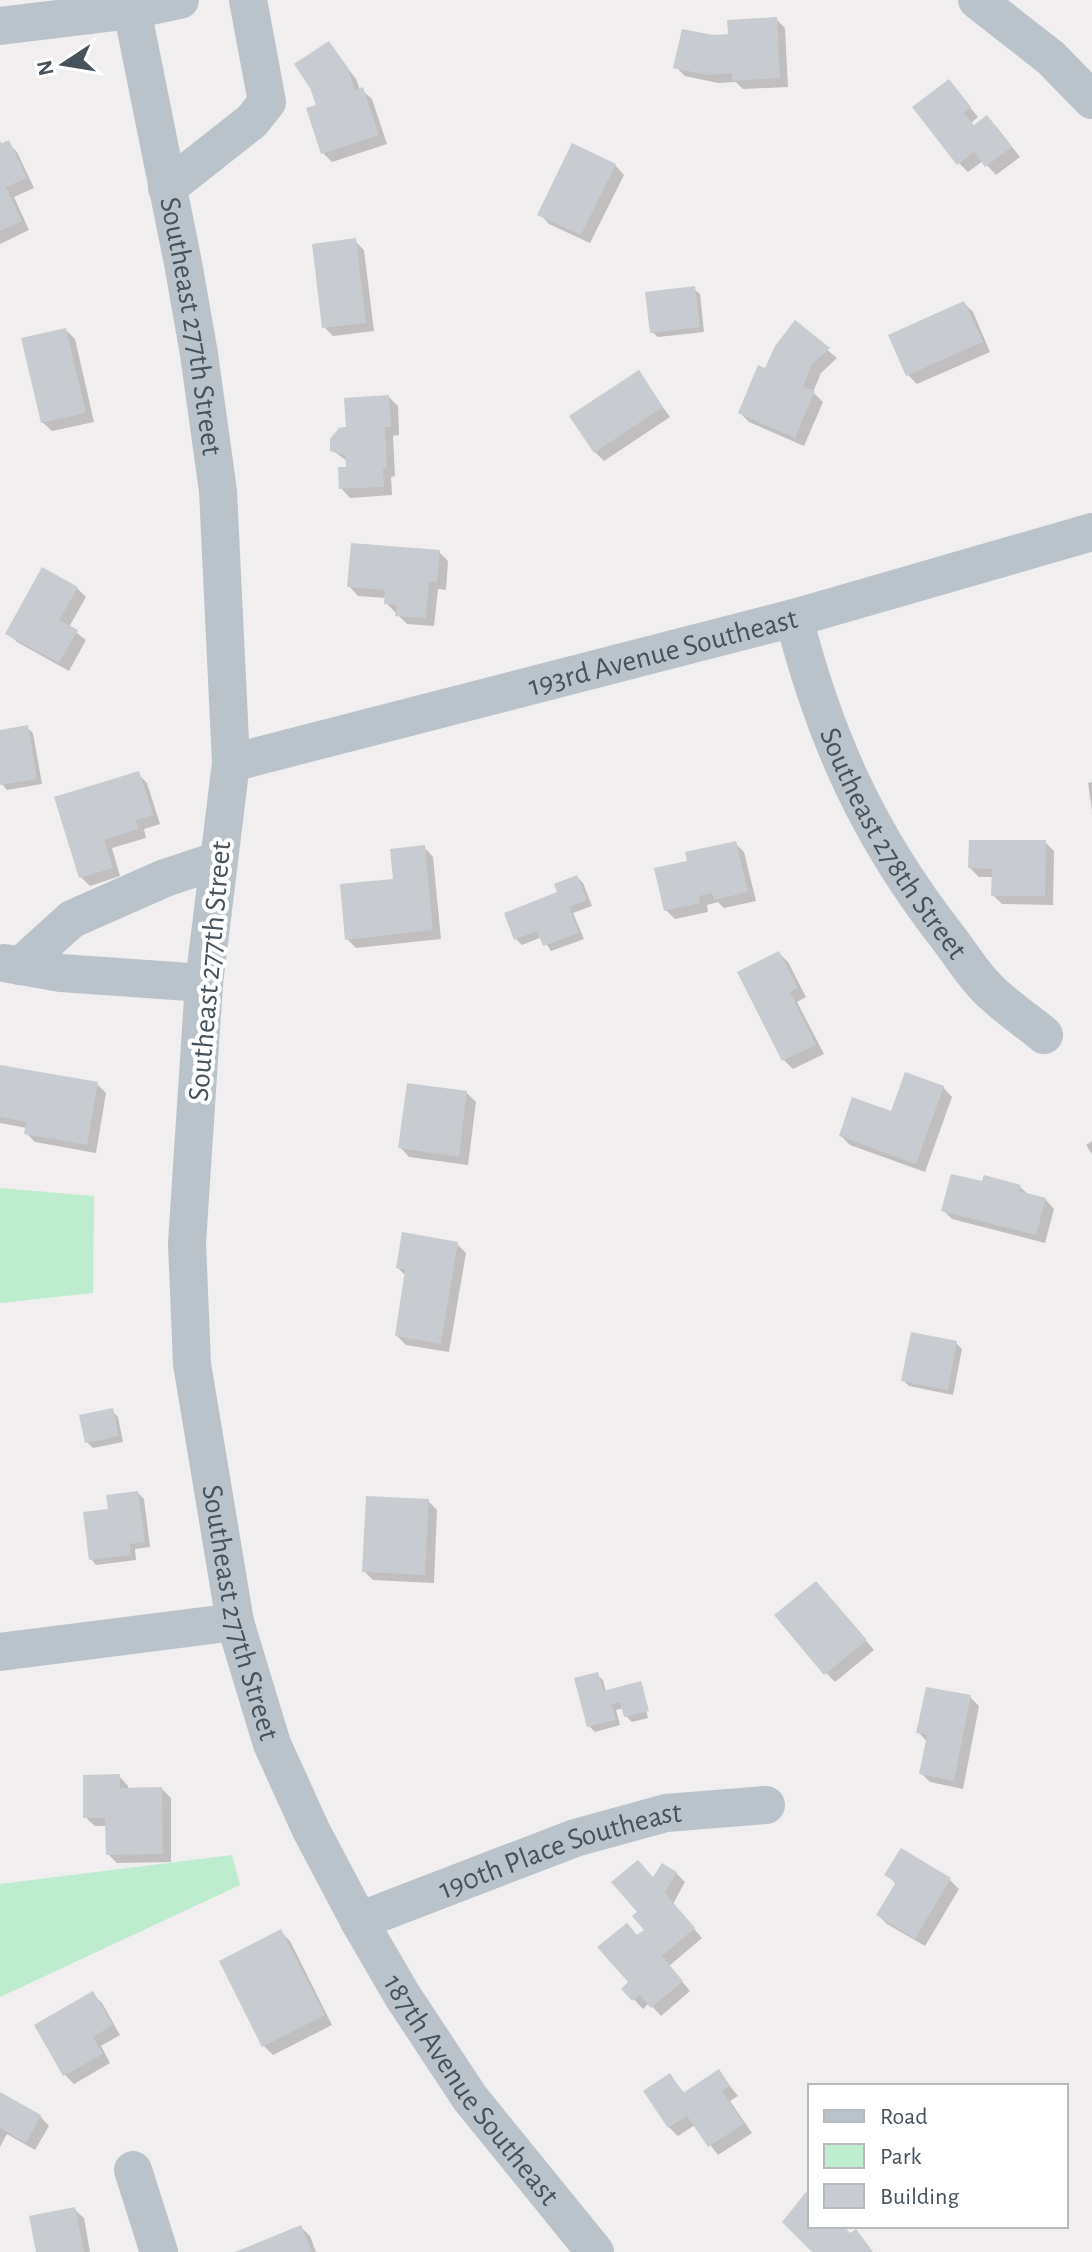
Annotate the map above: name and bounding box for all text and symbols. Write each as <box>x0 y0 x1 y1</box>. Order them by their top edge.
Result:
north arrow <box>24 24 104 104</box>
text: N <box>33 58 58 78</box>
street label: Southeast 277th Street <box>154 194 227 458</box>
street label: 193rd Avenue Southeast <box>525 604 801 702</box>
street label: Southeast 278th Street <box>814 724 973 965</box>
street label: Southeast 277th Street <box>184 839 236 1103</box>
street label: Southeast 277th Street <box>196 1483 284 1744</box>
street label: 190th Place Southeast <box>435 1798 683 1905</box>
street label: 187th Avenue Southeast <box>378 1970 565 2211</box>
legend <box>808 2084 1068 2228</box>
text: Road <box>880 2105 928 2129</box>
text: Park <box>880 2145 921 2169</box>
text: Building <box>880 2185 959 2209</box>

